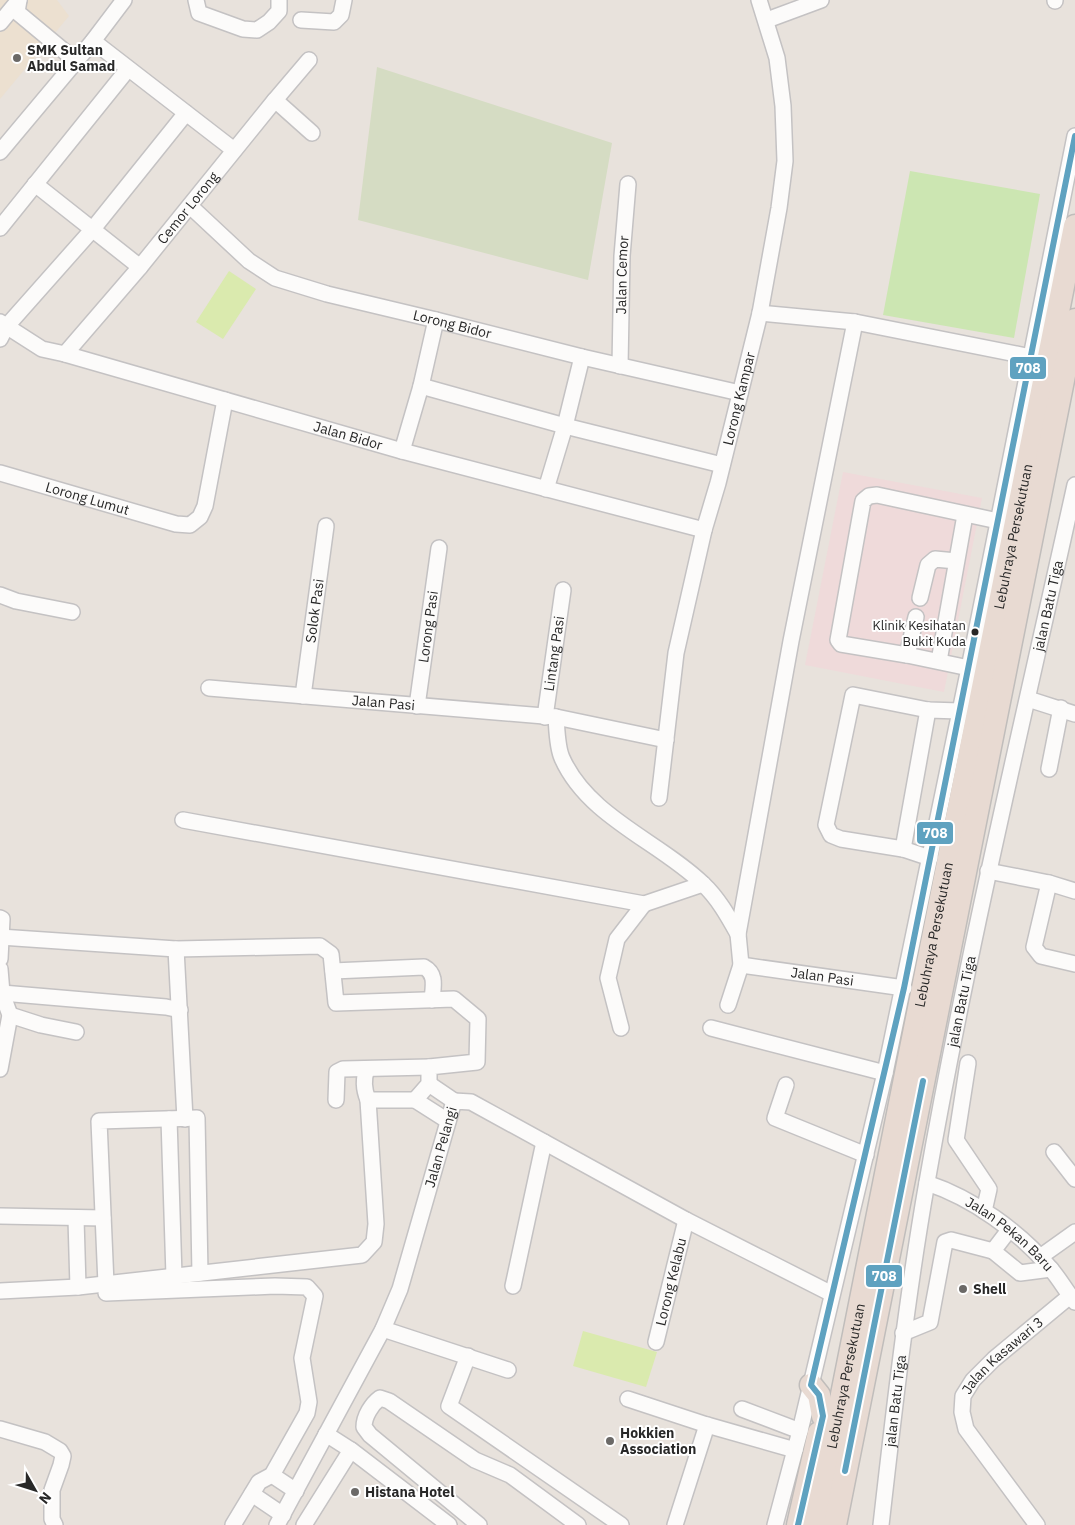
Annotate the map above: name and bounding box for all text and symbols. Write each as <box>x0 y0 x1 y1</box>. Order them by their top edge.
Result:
place label: SMK Sultan Abdul Samad <box>27 41 115 75</box>
marker: SMK Sultan Abdul Samad <box>11 52 23 64</box>
street label: Cemor Lorong <box>153 167 223 248</box>
street label: Jalan Cemor <box>612 235 633 315</box>
street label: Lorong Bidor <box>411 306 493 343</box>
street label: Lorong Kampar <box>719 350 759 447</box>
line badge: 708 <box>1009 356 1047 380</box>
text: 708 <box>1015 359 1041 377</box>
street label: Jalan Bidor <box>311 417 385 454</box>
street label: Lebuhraya Persekutuan <box>990 462 1036 611</box>
street label: Lorong Lumut <box>43 478 131 519</box>
street label: jalan Batu Tiga <box>1029 558 1067 653</box>
street label: Solok Pasi <box>301 578 328 644</box>
street label: Lorong Pasi <box>414 590 442 664</box>
street label: Lintang Pasi <box>540 615 568 692</box>
place label: Klinik Kesihatan Bukit Kuda <box>873 617 966 650</box>
marker: Klinik Kesihatan Bukit Kuda <box>970 627 980 637</box>
street label: Jalan Pasi <box>351 691 416 714</box>
line badge: 708 <box>916 821 954 845</box>
text: 708 <box>922 824 948 842</box>
street label: Lebuhraya Persekutuan <box>910 860 957 1009</box>
street label: jalan Batu Tiga <box>943 954 980 1049</box>
street label: Jalan Pasi <box>790 963 855 990</box>
street label: Jalan Pelangi <box>421 1105 461 1190</box>
street label: Jalan Pekan Baru <box>962 1193 1058 1275</box>
street label: Lorong Kelabu <box>651 1236 690 1328</box>
line badge: 708 <box>865 1264 903 1288</box>
text: 708 <box>871 1267 897 1285</box>
place label: Shell <box>973 1280 1006 1298</box>
marker: Shell <box>957 1283 969 1295</box>
street label: Lebuhraya Persekutuan <box>822 1302 869 1450</box>
street label: Jalan Kasawari 3 <box>958 1313 1047 1397</box>
street label: jalan Batu Tiga <box>881 1353 910 1448</box>
place label: Hokkien Association <box>620 1424 696 1458</box>
marker: Hokkien Association <box>604 1435 616 1447</box>
north arrow <box>10 1465 60 1515</box>
place label: Histana Hotel <box>365 1483 454 1501</box>
marker: Histana Hotel <box>349 1486 361 1498</box>
text: N <box>35 1489 55 1508</box>

